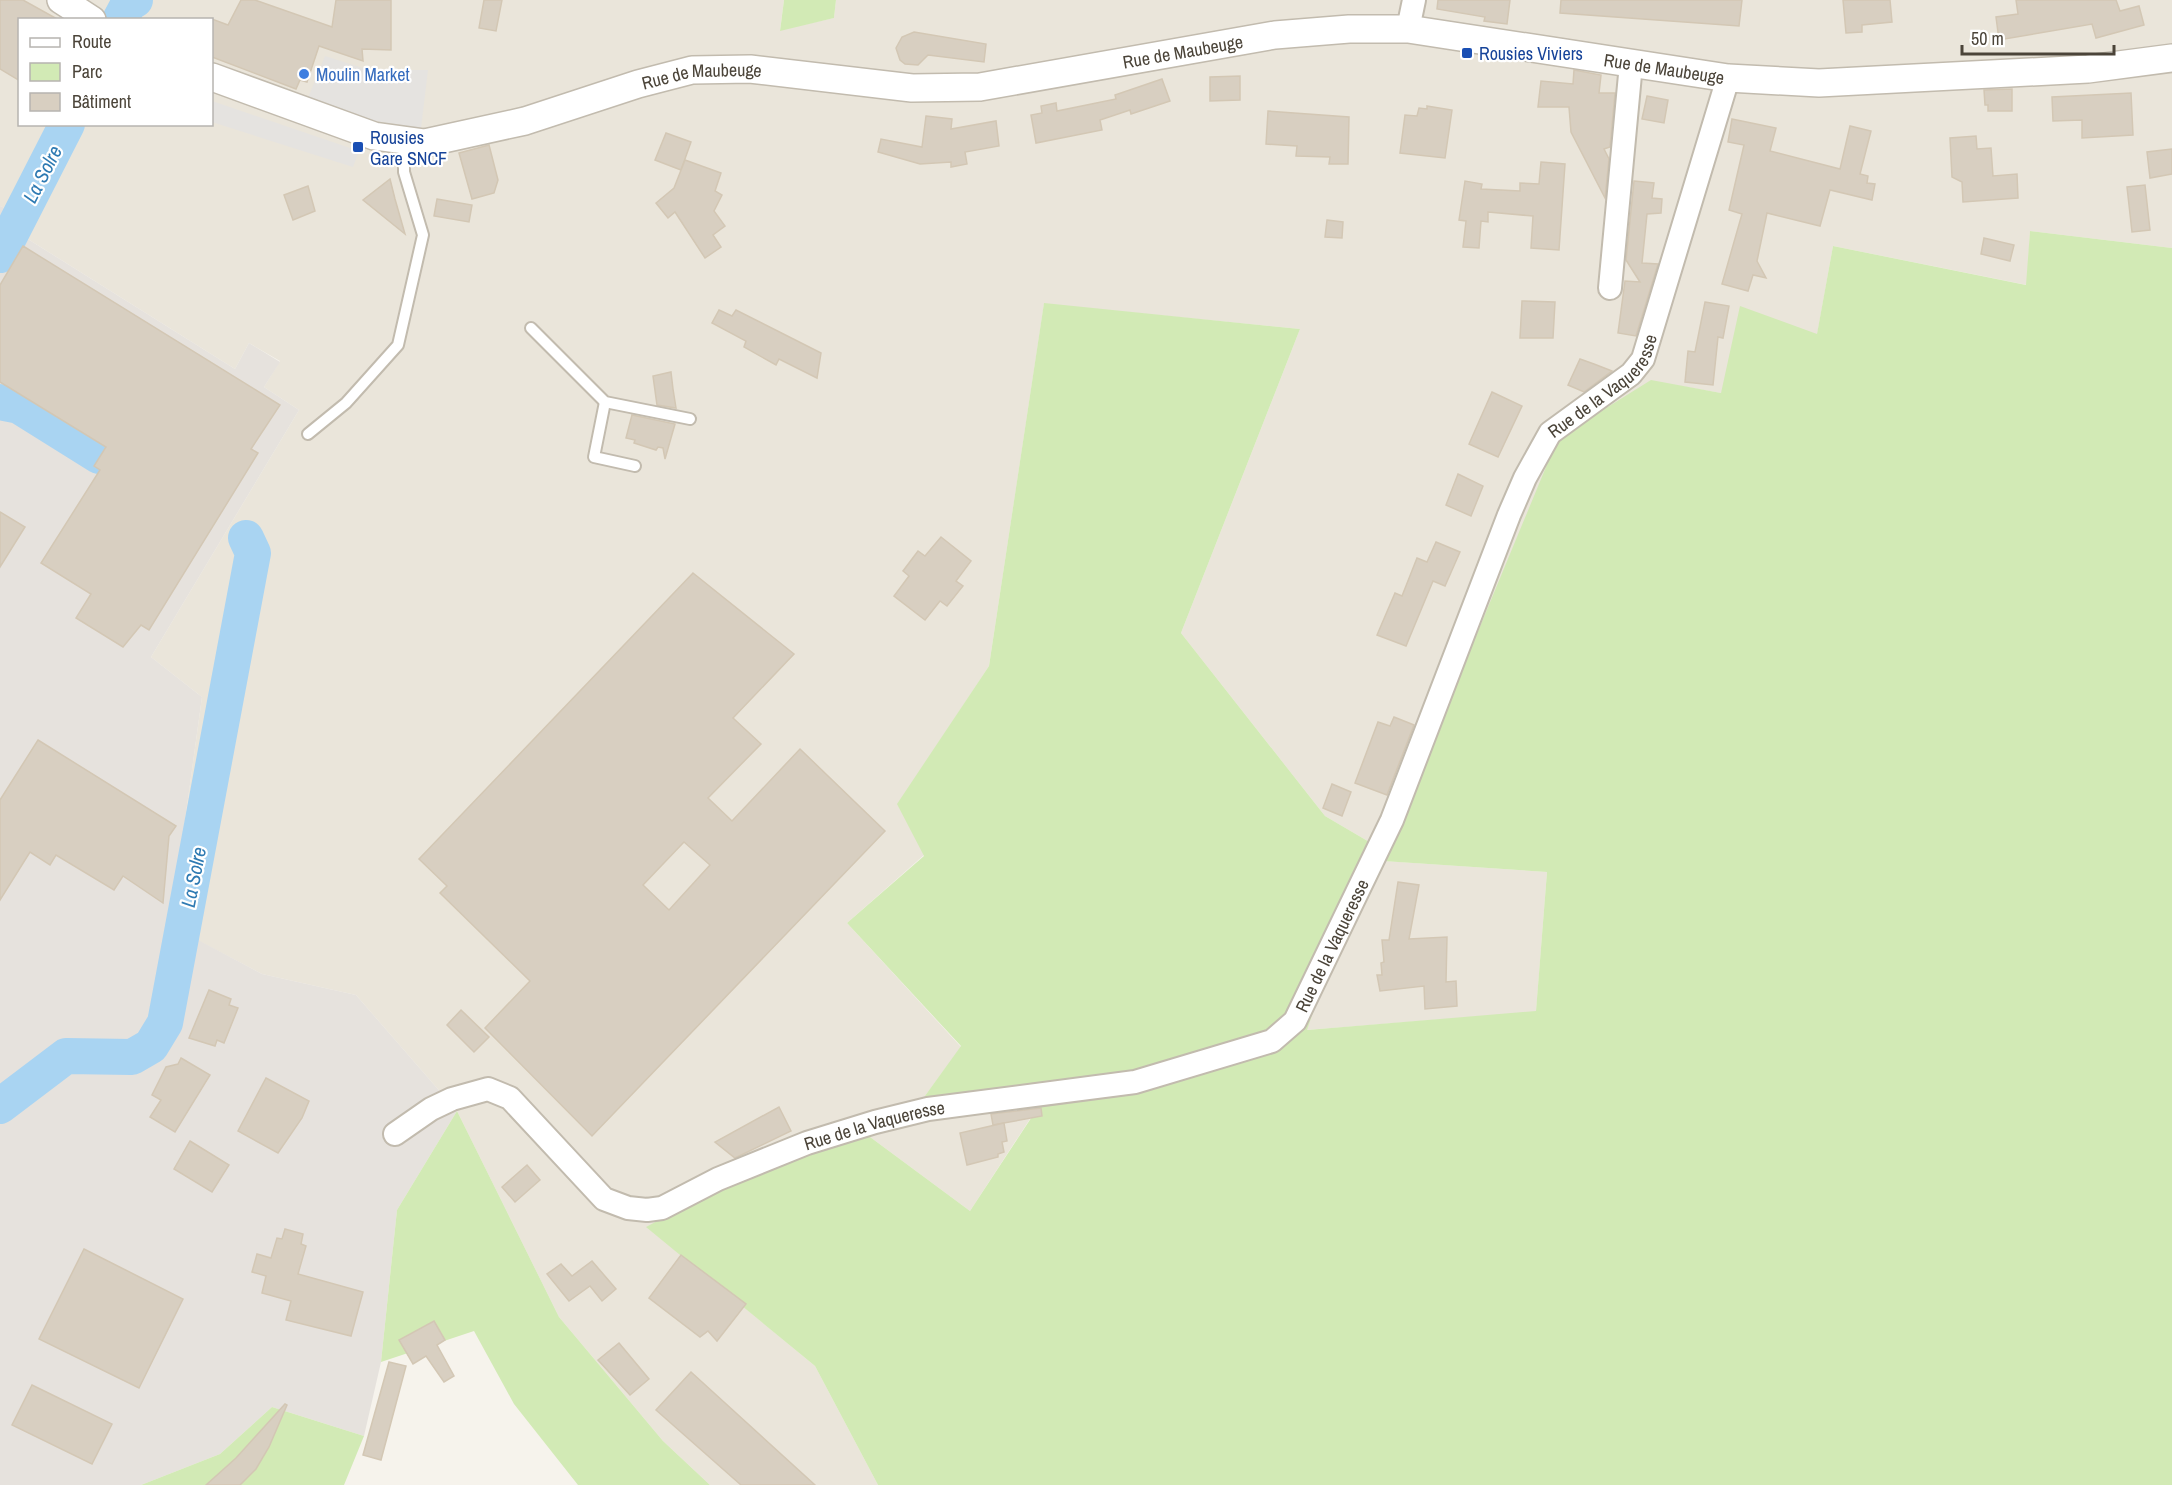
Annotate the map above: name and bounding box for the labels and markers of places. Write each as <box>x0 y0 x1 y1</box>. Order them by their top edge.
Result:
place label: Rousies Viviers <box>1479 41 1583 66</box>
marker: Rousies Viviers <box>1460 46 1474 60</box>
place label: Moulin Market <box>316 62 410 87</box>
marker: Moulin Market <box>297 67 311 81</box>
place label: Rousies Gare SNCF <box>370 125 447 171</box>
marker: Rousies Gare SNCF <box>351 140 365 154</box>

